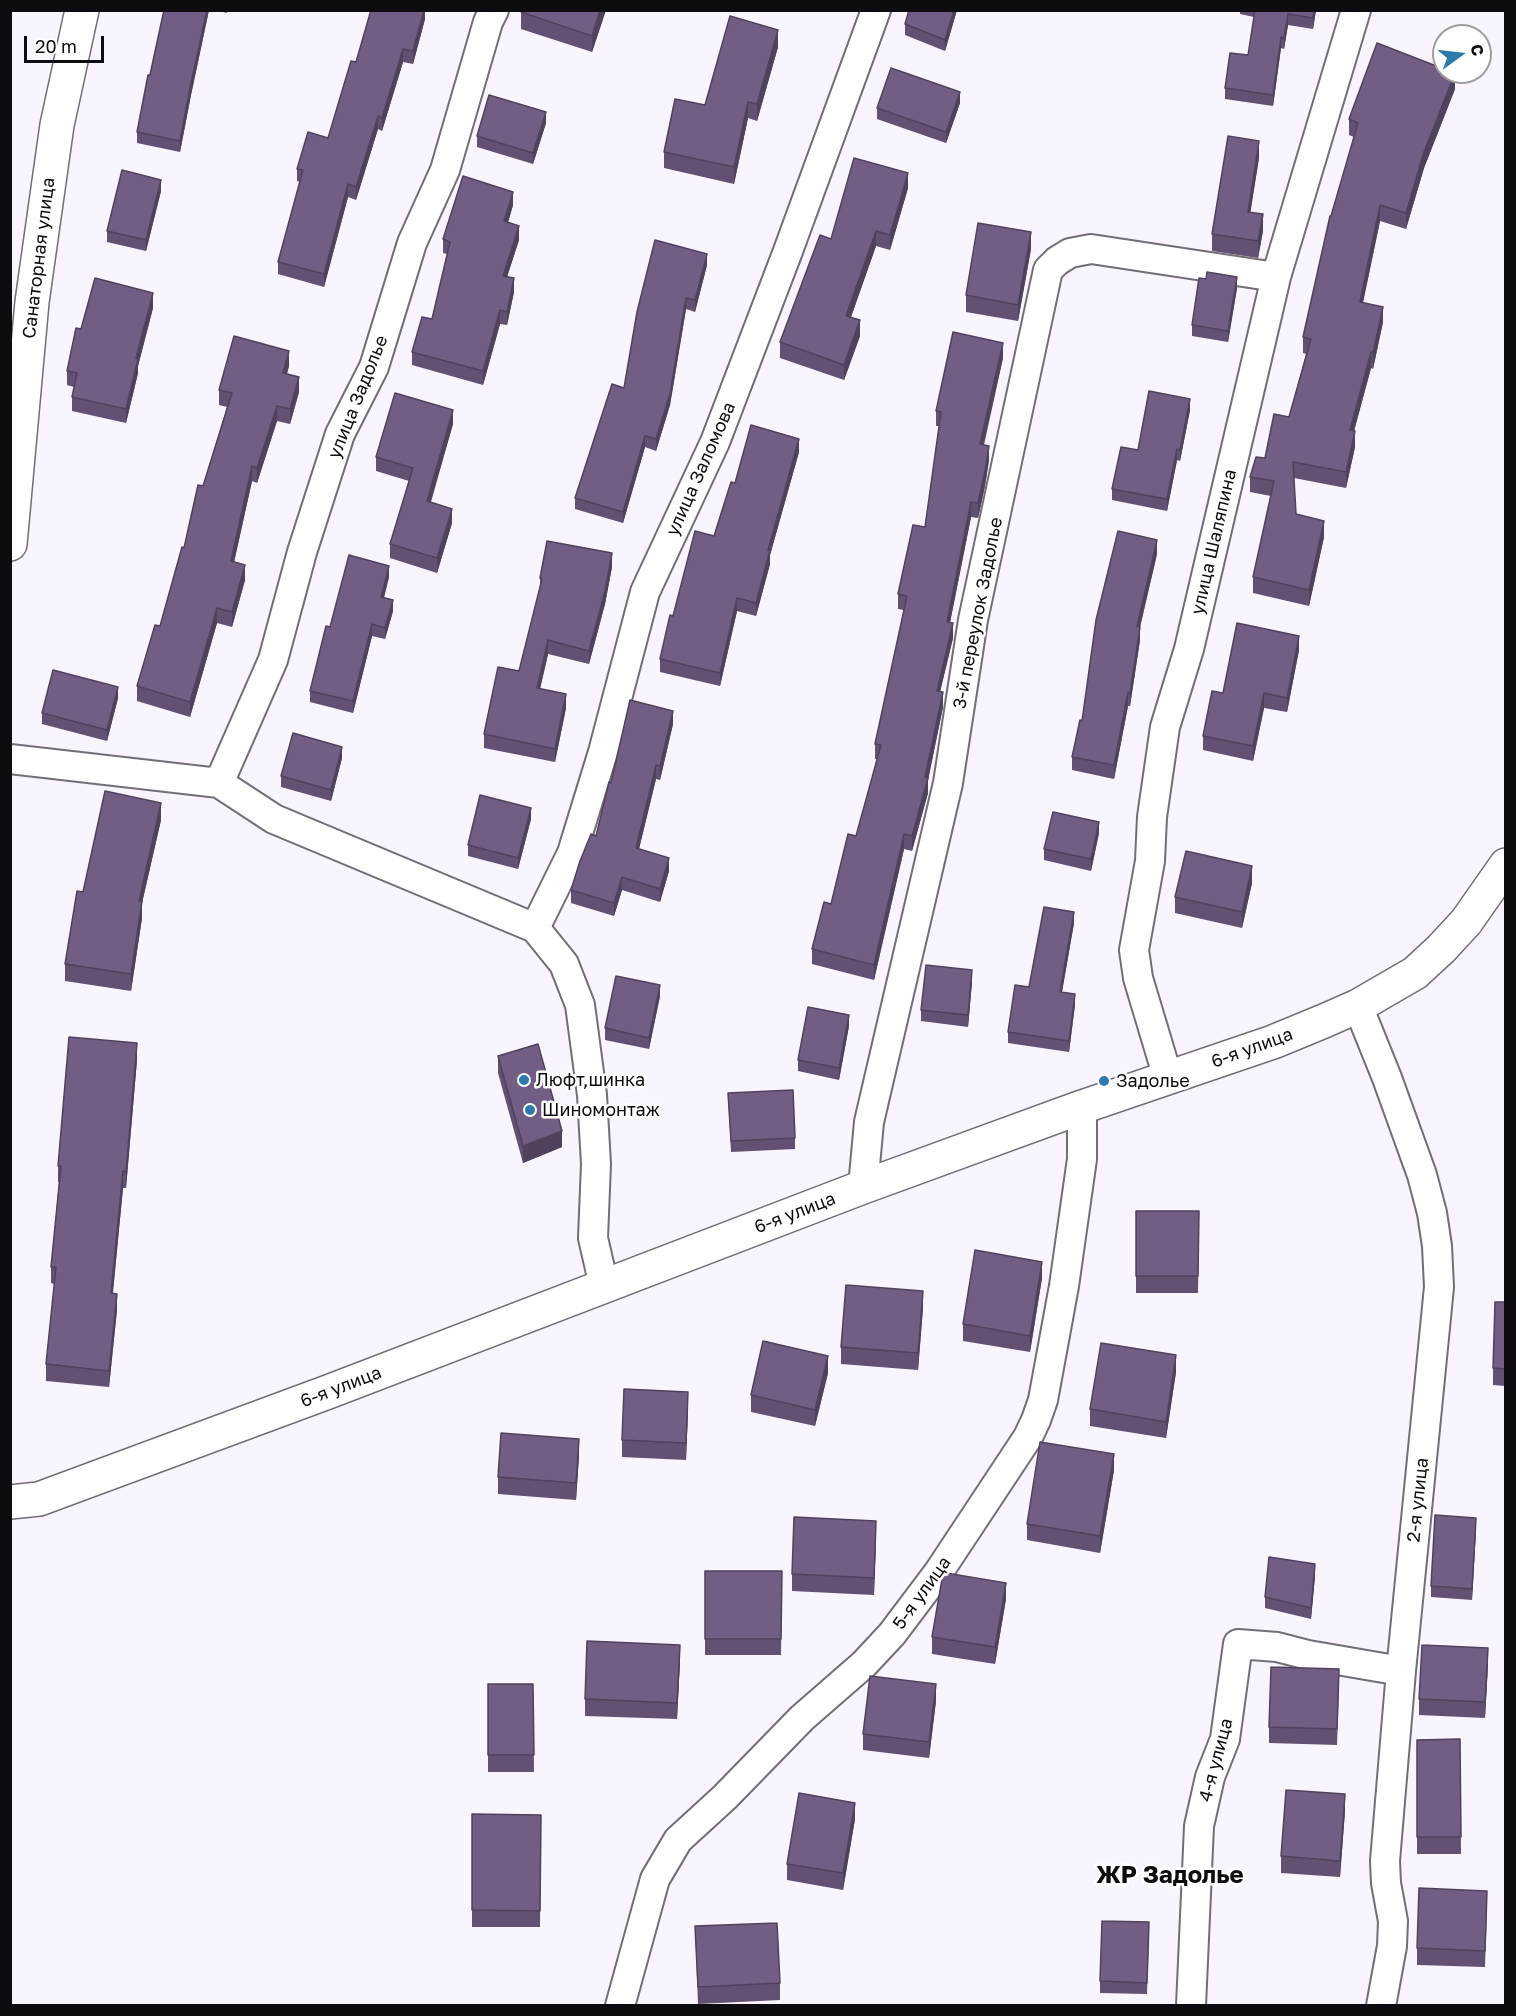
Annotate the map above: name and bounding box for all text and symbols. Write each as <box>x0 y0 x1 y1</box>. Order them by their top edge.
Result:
scale bar <box>27 24 106 62</box>
north arrow <box>1432 24 1492 84</box>
text: 20 m <box>35 35 77 57</box>
text: С <box>1466 42 1489 58</box>
street label: Санаторная улица <box>18 176 60 340</box>
street label: улица Задолье <box>323 332 393 462</box>
street label: улица Заломова <box>662 399 740 539</box>
street label: улица Шаляпина <box>1187 467 1241 617</box>
street label: 3-й переулок Задолье <box>949 515 1007 711</box>
street label: 6-я улица <box>1208 1023 1296 1073</box>
place label: Люфт,шинка <box>536 1069 645 1091</box>
place label: Задолье <box>1116 1070 1190 1092</box>
marker: Люфт,шинка <box>517 1073 531 1087</box>
marker: Задолье <box>1097 1074 1111 1088</box>
place label: Шиномонтаж <box>542 1099 660 1121</box>
marker: Шиномонтаж <box>523 1103 537 1117</box>
street label: 6-я улица <box>751 1188 839 1238</box>
street label: 6-я улица <box>297 1362 385 1412</box>
street label: 2-я улица <box>1403 1457 1433 1543</box>
street label: 5-я улица <box>888 1552 956 1634</box>
street label: 4-я улица <box>1195 1716 1237 1804</box>
district label: ЖР Задолье <box>1096 1861 1244 1889</box>

